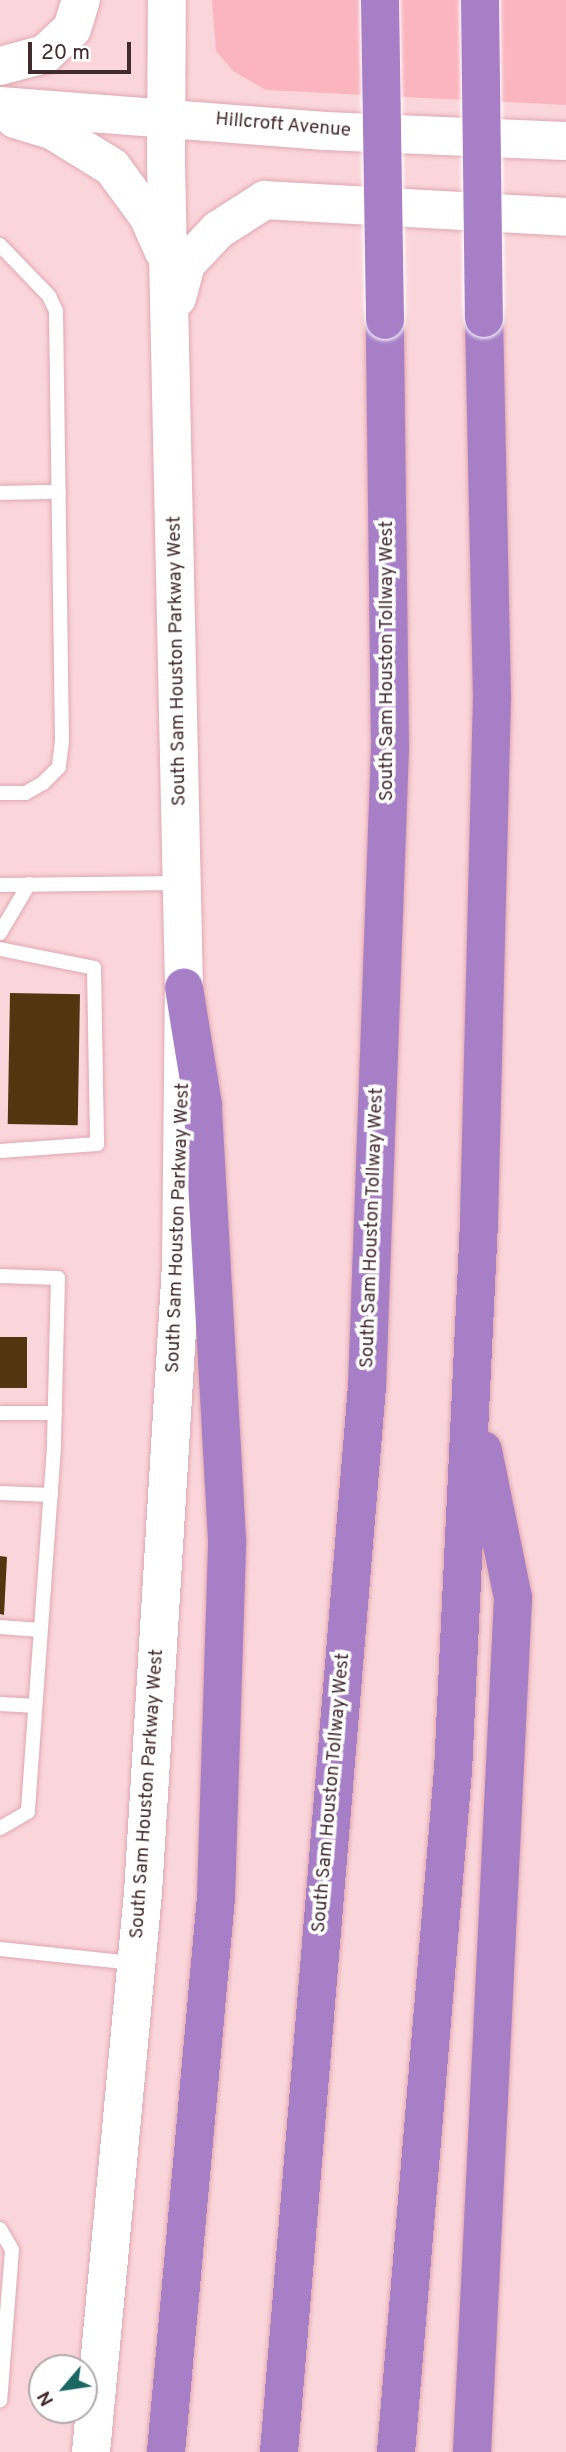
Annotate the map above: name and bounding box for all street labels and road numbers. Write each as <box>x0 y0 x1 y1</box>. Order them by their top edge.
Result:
street label: Hillcroft Avenue <box>214 109 352 143</box>
street label: South Sam Houston Parkway West <box>164 515 192 807</box>
street label: South Sam Houston Tollway West <box>377 520 399 802</box>
street label: South Sam Houston Parkway West <box>163 1082 195 1374</box>
street label: South Sam Houston Tollway West <box>357 1087 389 1369</box>
street label: South Sam Houston Parkway West <box>126 1648 170 1940</box>
street label: South Sam Houston Tollway West <box>308 1652 356 1934</box>

